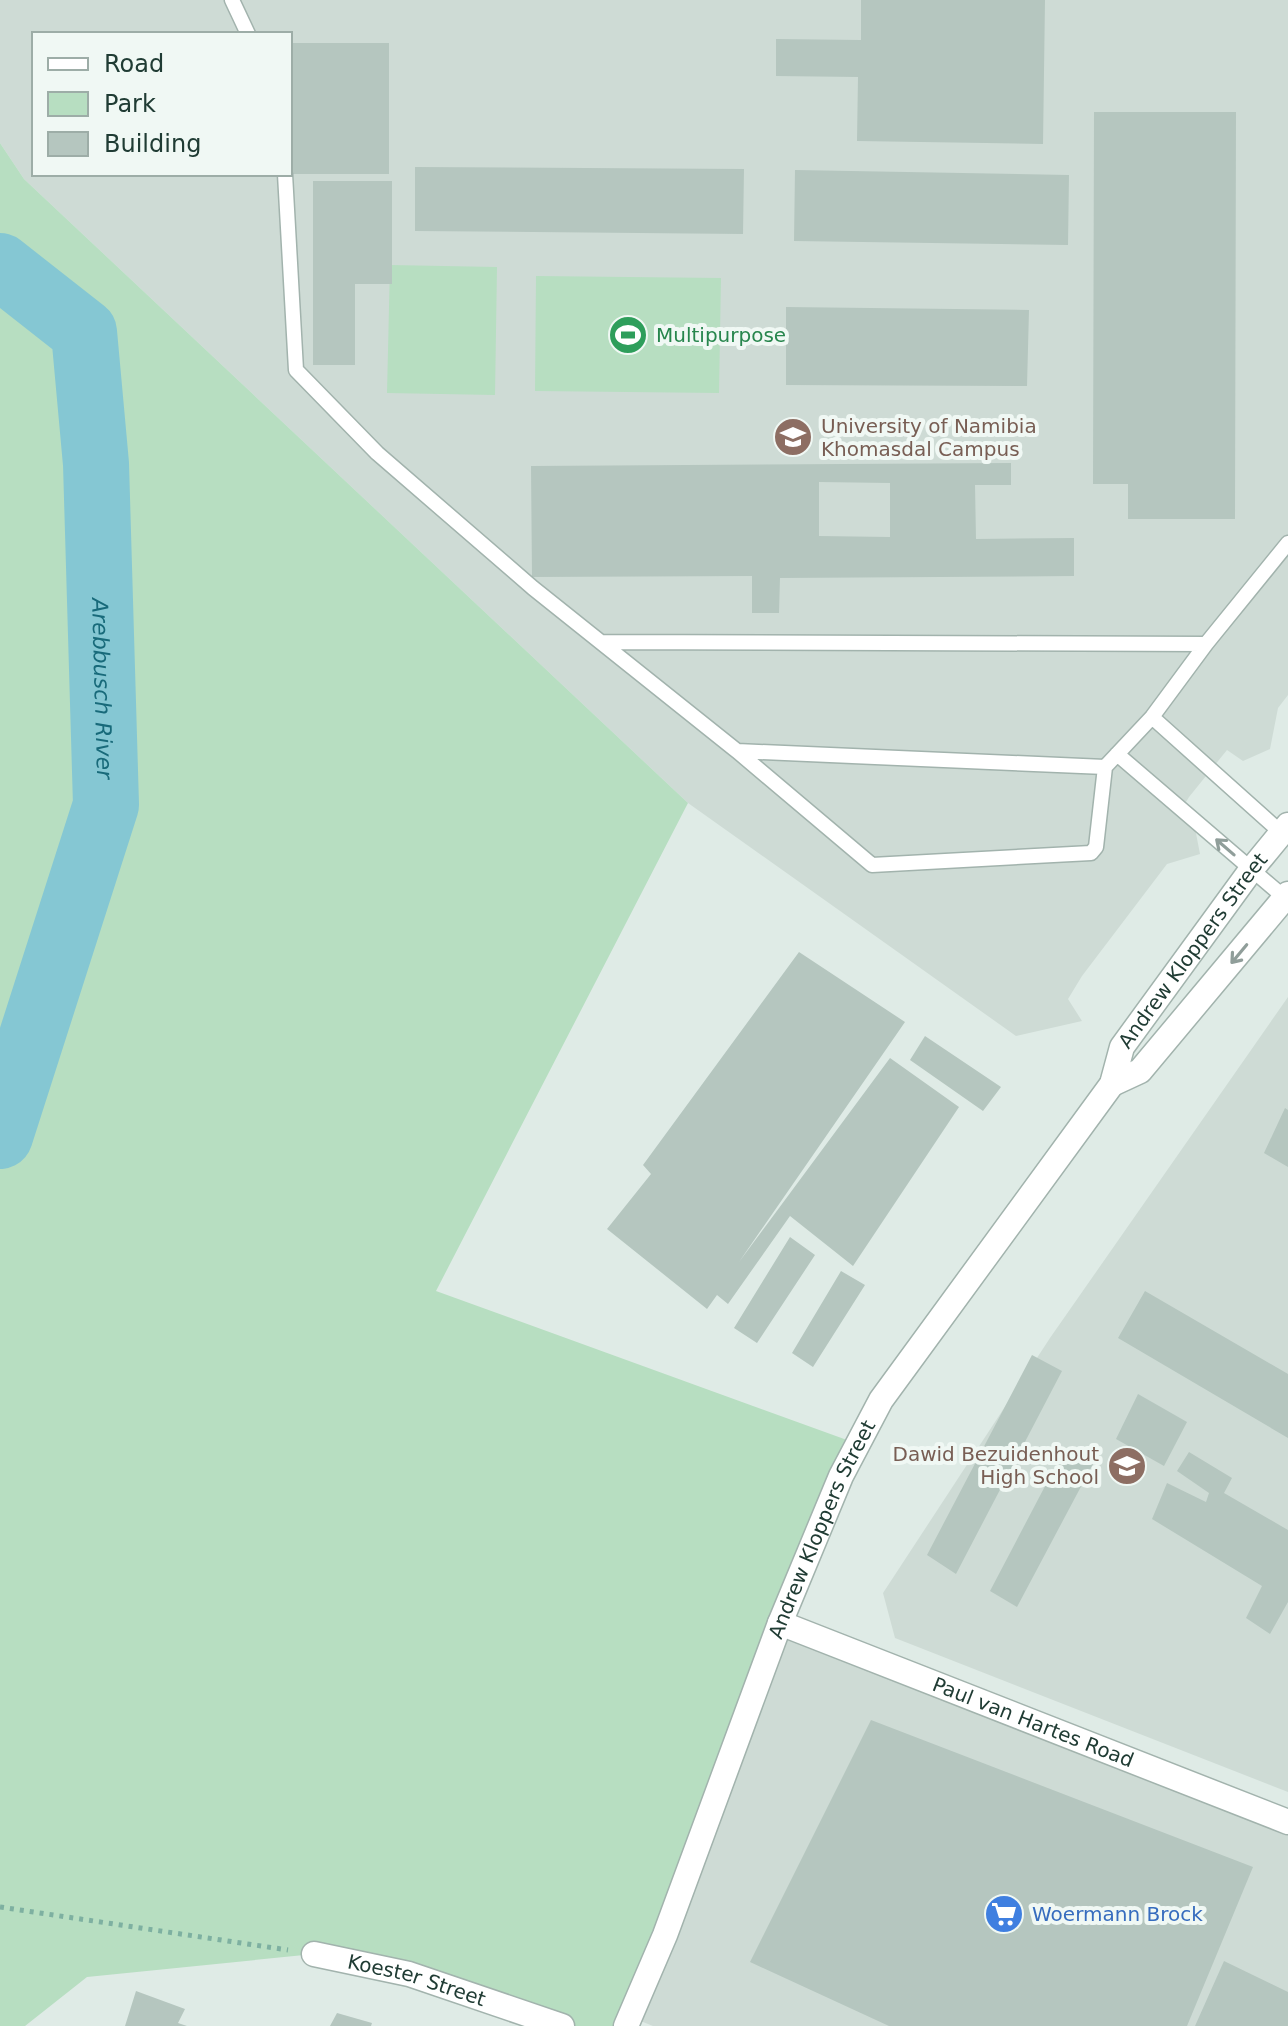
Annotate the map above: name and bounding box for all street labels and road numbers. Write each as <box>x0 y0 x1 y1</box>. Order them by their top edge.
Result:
street label: Andrew Kloppers Street <box>1113 848 1272 1053</box>
street label: Andrew Kloppers Street <box>763 1416 880 1642</box>
street label: Paul van Hartes Road <box>929 1672 1137 1772</box>
street label: Koester Street <box>345 1949 489 2011</box>

